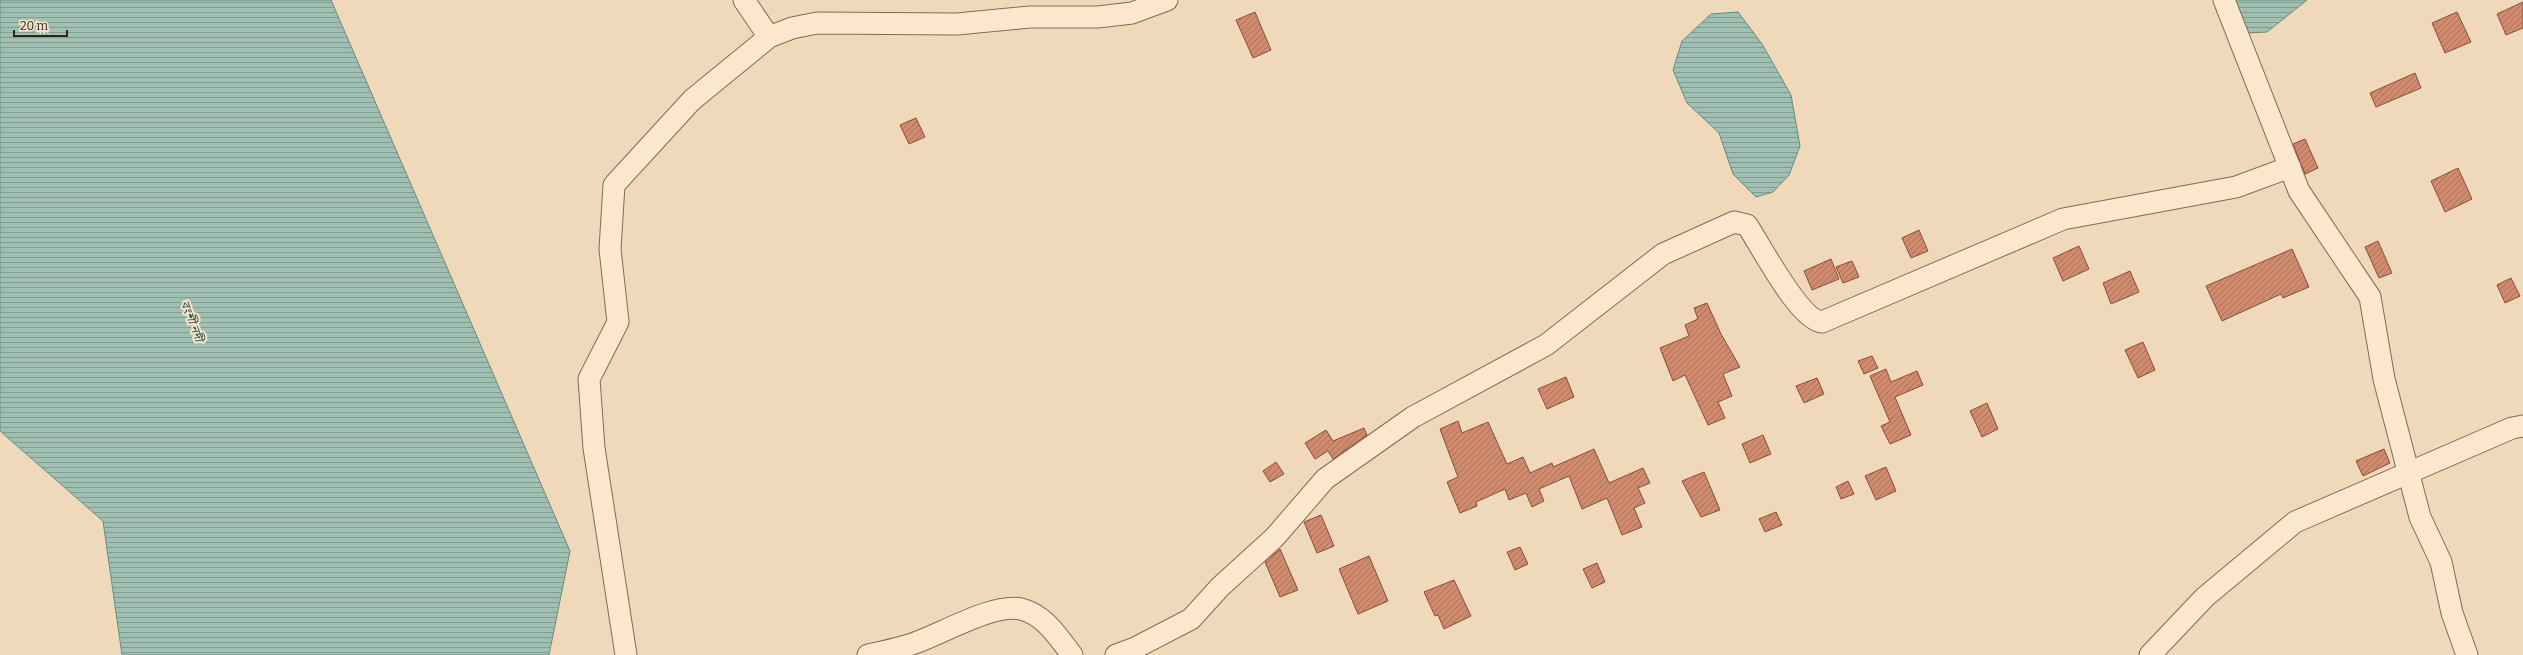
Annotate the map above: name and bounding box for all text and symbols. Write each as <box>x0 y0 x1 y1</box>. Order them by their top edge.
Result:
scale bar <box>14 12 67 38</box>
text: 20 m <box>20 19 49 33</box>
water label: বংশী নদী <box>178 298 207 346</box>

